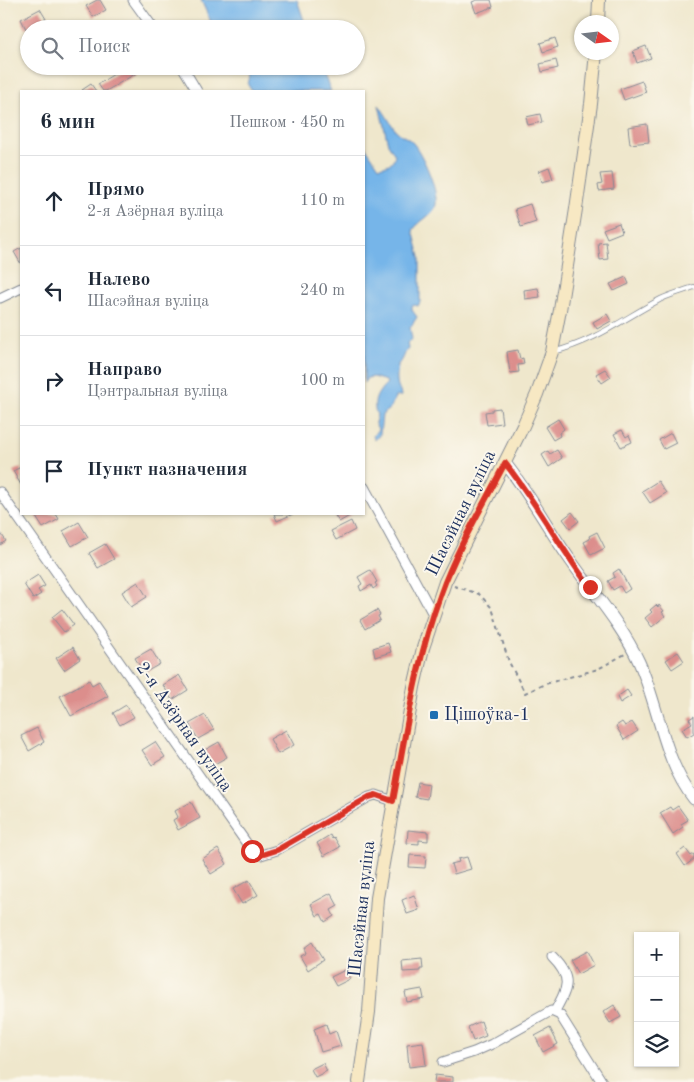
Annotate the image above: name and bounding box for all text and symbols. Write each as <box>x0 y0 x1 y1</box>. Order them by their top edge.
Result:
north arrow <box>574 15 619 60</box>
search box <box>20 20 365 75</box>
icon: search <box>38 34 66 62</box>
text: Поиск <box>78 38 130 57</box>
text: 6 мин <box>40 112 95 133</box>
text: Пешком · 450 m <box>229 115 345 131</box>
text: Прямо <box>87 181 145 200</box>
icon: ahead <box>40 187 68 215</box>
text: 110 m <box>300 193 345 209</box>
text: 2-я Азёрная вуліца <box>87 204 224 220</box>
text: Налево <box>87 271 150 290</box>
icon: left <box>40 277 68 305</box>
text: 240 m <box>300 283 345 299</box>
text: Шасэйная вуліца <box>87 294 209 310</box>
text: Направо <box>87 361 162 380</box>
icon: right <box>40 367 68 395</box>
text: 100 m <box>300 373 345 389</box>
text: Цэнтральная вуліца <box>87 384 228 400</box>
street label: Шасэйная вуліца <box>423 447 499 579</box>
icon: arrive <box>40 457 68 485</box>
text: Пункт назначения <box>87 461 247 480</box>
route end <box>579 576 602 599</box>
street label: 2-я Азёрная вуліца <box>133 659 236 795</box>
place label: Цішоўка-1 <box>444 706 530 724</box>
marker: Цішоўка-1 <box>428 709 440 721</box>
route start <box>241 840 264 863</box>
street label: Шасэйная вуліца <box>346 840 378 978</box>
map controls <box>634 932 679 1067</box>
button: + <box>634 932 679 977</box>
button: − <box>634 977 679 1022</box>
button: layers <box>634 1022 679 1067</box>

